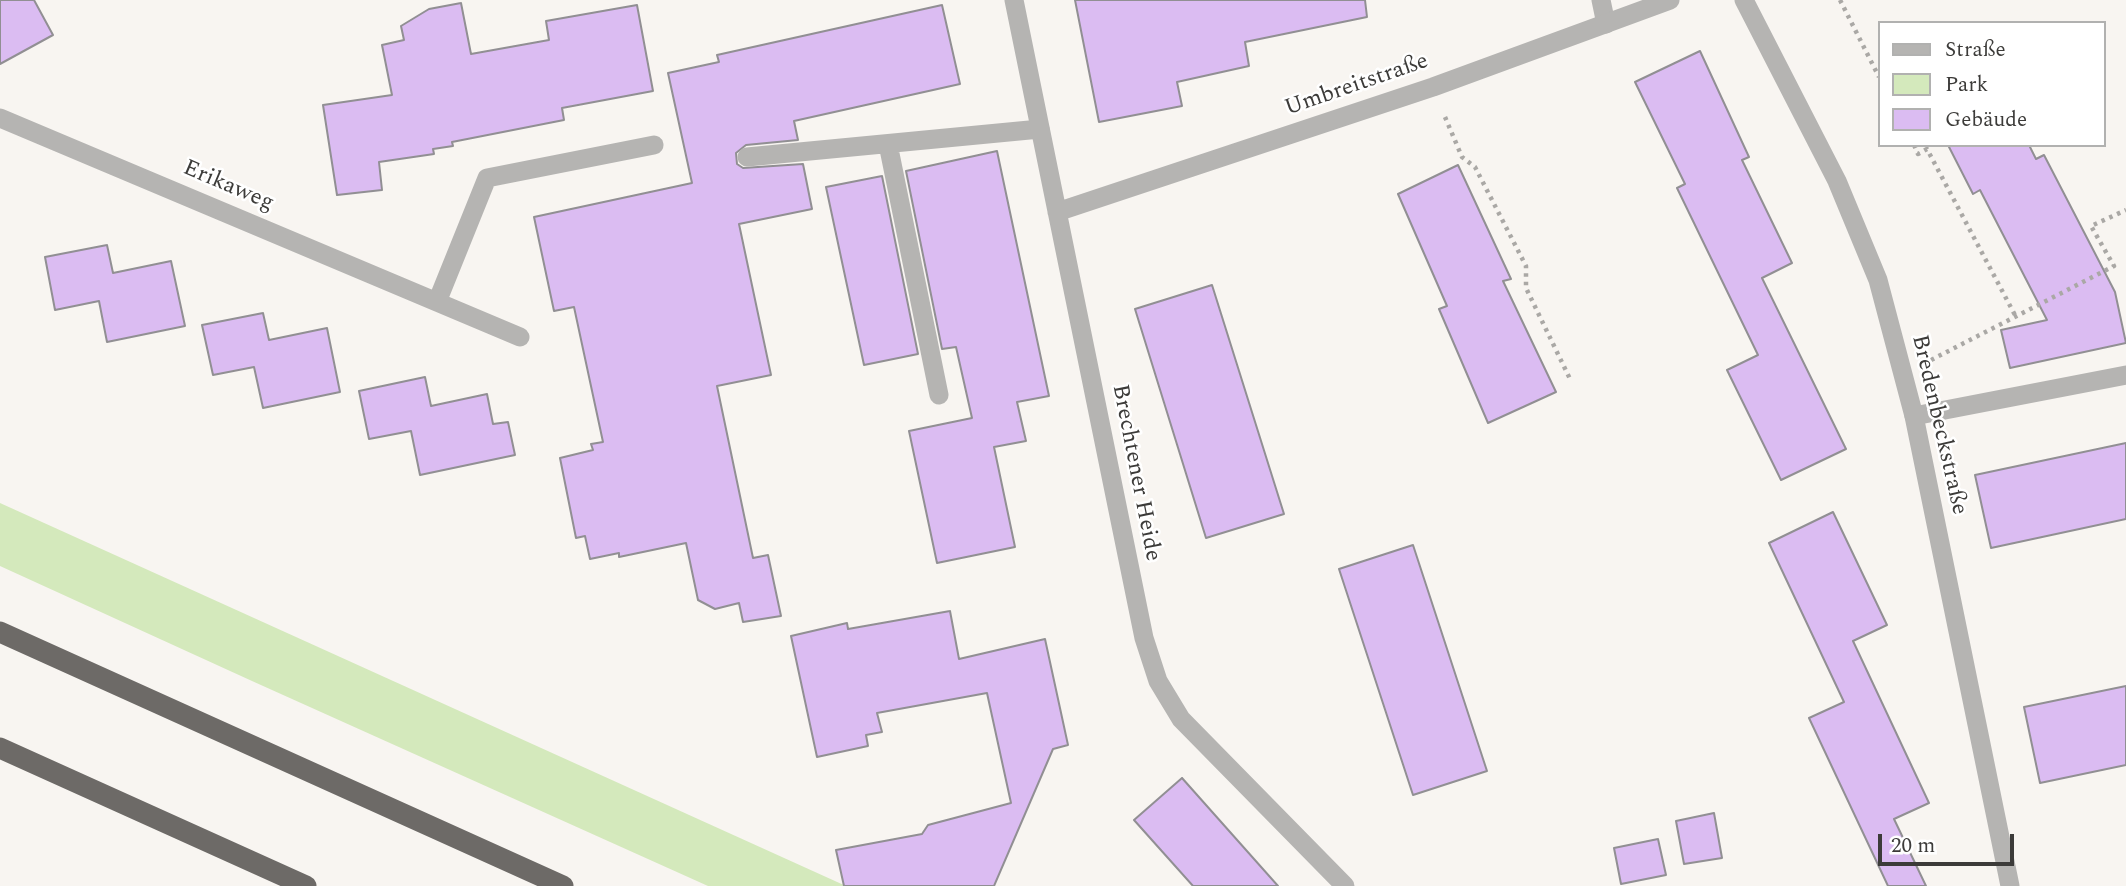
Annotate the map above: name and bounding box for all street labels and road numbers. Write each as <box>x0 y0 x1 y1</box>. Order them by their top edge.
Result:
street label: Umbreitstraße <box>1282 49 1432 123</box>
street label: Erikaweg <box>178 156 278 218</box>
street label: Bredenbeckstraße <box>1904 332 1972 518</box>
street label: Brechtener Heide <box>1104 382 1166 564</box>

